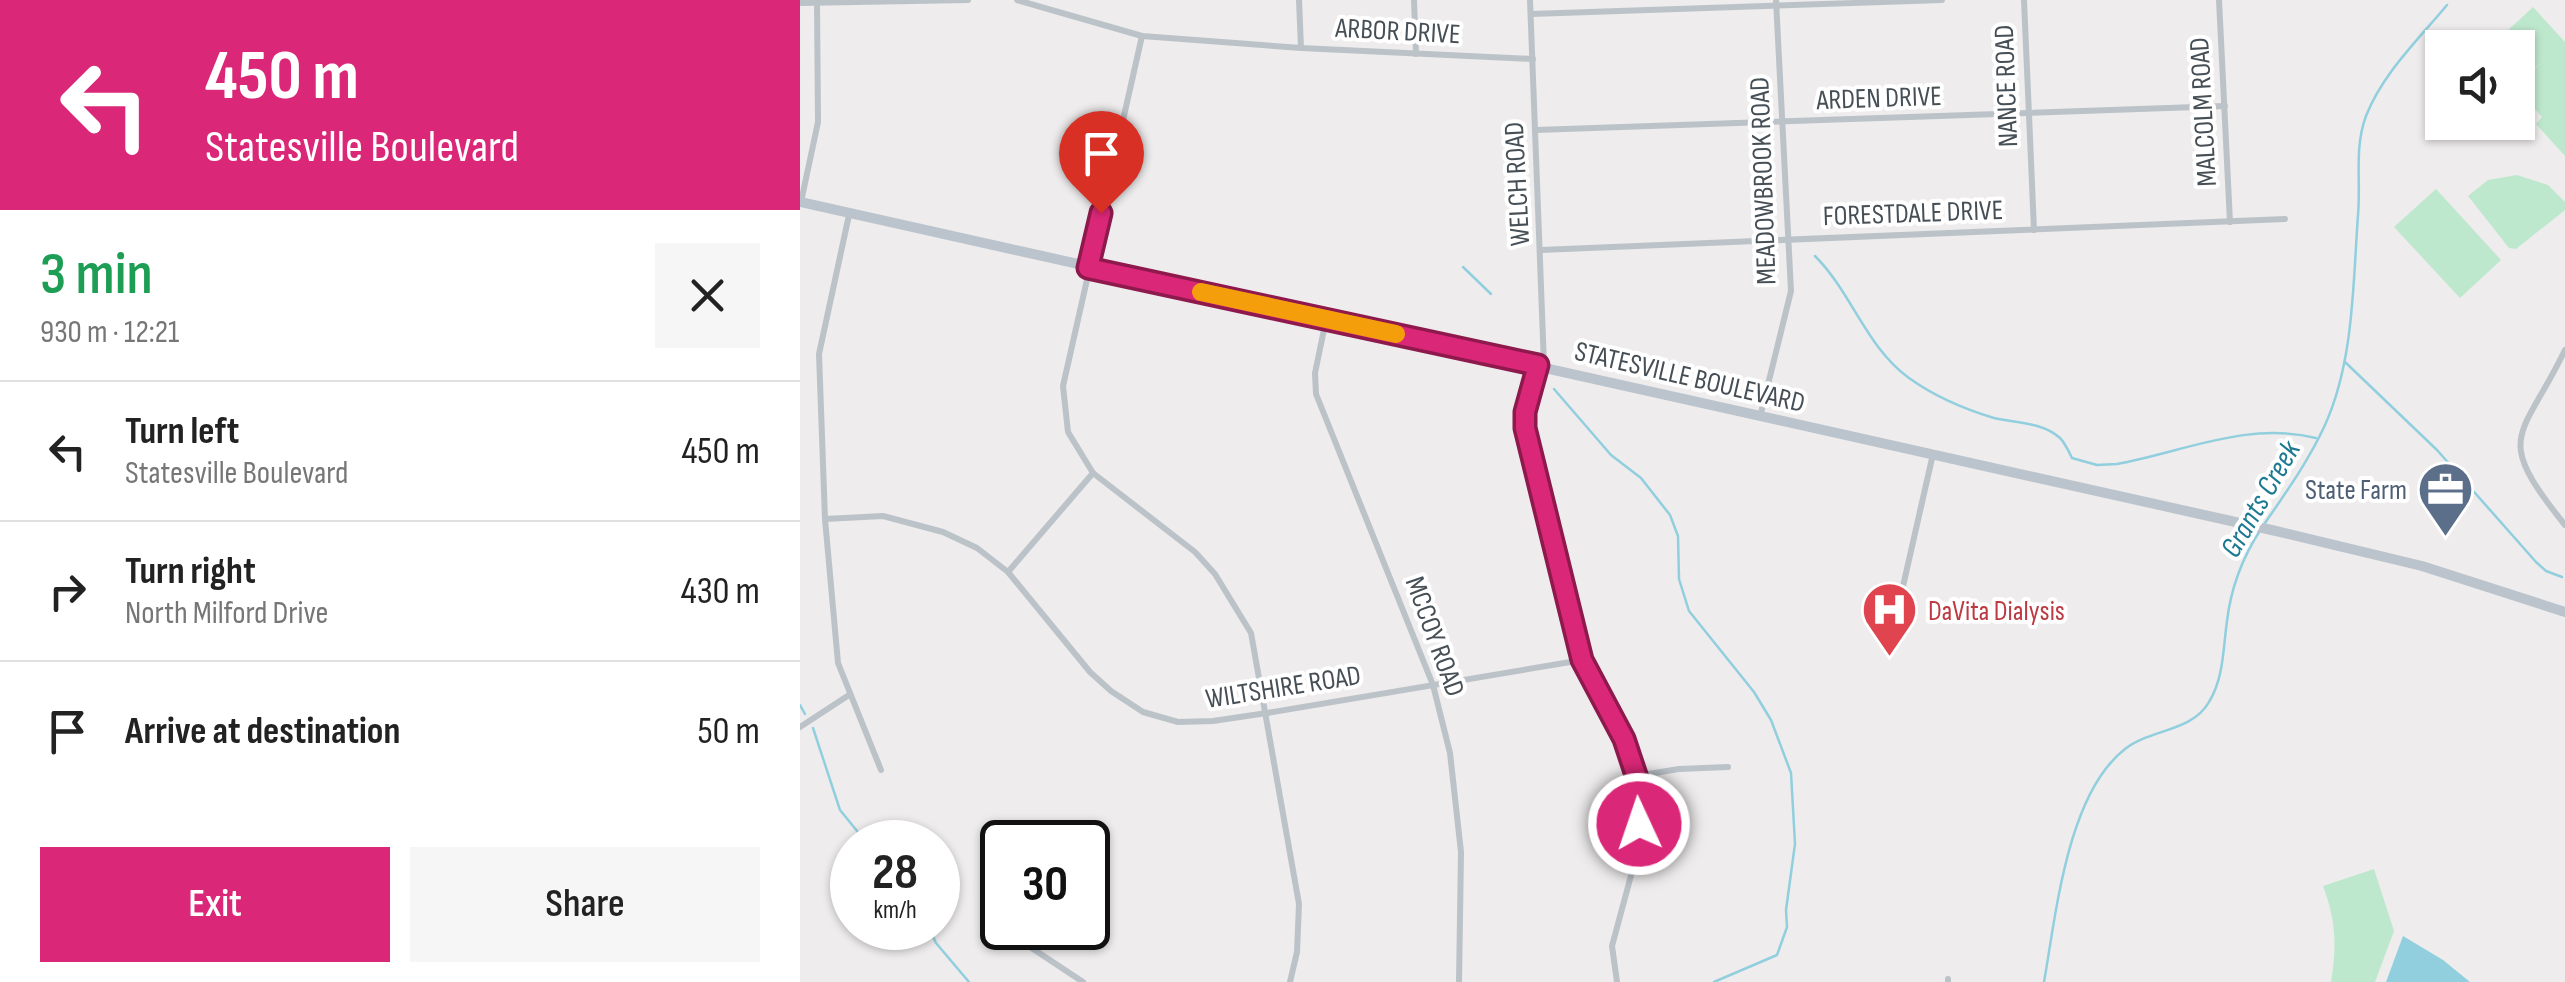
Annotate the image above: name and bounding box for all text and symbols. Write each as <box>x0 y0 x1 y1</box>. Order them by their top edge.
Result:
street label: ARBOR DRIVE <box>1334 12 1461 51</box>
street label: NANCE ROAD <box>1988 24 2025 148</box>
map controls <box>2425 30 2535 140</box>
button: sound <box>2425 30 2535 140</box>
text: 450 m <box>205 35 359 119</box>
street label: MALCOLM ROAD <box>2183 36 2224 187</box>
icon: left <box>40 40 170 170</box>
street label: MEADOWBROOK ROAD <box>1743 77 1784 285</box>
street label: ARDEN DRIVE <box>1815 80 1942 117</box>
pin <box>1059 111 1144 214</box>
text: Statesville Boulevard <box>205 120 519 175</box>
street label: WELCH ROAD <box>1498 121 1537 247</box>
icon: arrive <box>1074 126 1129 181</box>
street label: FORESTDALE DRIVE <box>1822 194 2004 233</box>
text: 3 min <box>40 239 153 311</box>
button: close <box>655 243 760 348</box>
text: 930 m · 12:21 <box>40 313 179 352</box>
street label: STATESVILLE BOULEVARD <box>1571 335 1808 420</box>
text: Turn left <box>125 409 239 454</box>
icon: left <box>40 424 95 479</box>
text: 450 m <box>681 429 760 474</box>
water label: Grants Creek <box>2213 434 2309 564</box>
text: Statesville Boulevard <box>125 454 348 493</box>
office icon: State Farm <box>2416 459 2476 538</box>
place label: State Farm <box>2305 474 2407 507</box>
text: Turn right <box>125 549 256 594</box>
icon: right <box>40 564 95 619</box>
text: 430 m <box>681 569 760 614</box>
street label: MCCOY ROAD <box>1398 572 1471 701</box>
hospital icon: DaVita Dialysis <box>1859 580 1919 659</box>
text: North Milford Drive <box>125 594 328 633</box>
place label: DaVita Dialysis <box>1928 595 2065 628</box>
street label: WILTSHIRE ROAD <box>1203 659 1363 716</box>
icon: arrive <box>40 704 95 759</box>
text: Arrive at destination <box>125 709 400 754</box>
text: 50 m <box>697 709 760 754</box>
position arrow <box>1587 772 1691 876</box>
speed limit sign: 30 <box>980 820 1110 950</box>
text: 28 <box>872 843 918 903</box>
button: Exit <box>40 847 390 962</box>
button: Share <box>410 847 760 962</box>
text: km/h <box>873 895 917 926</box>

